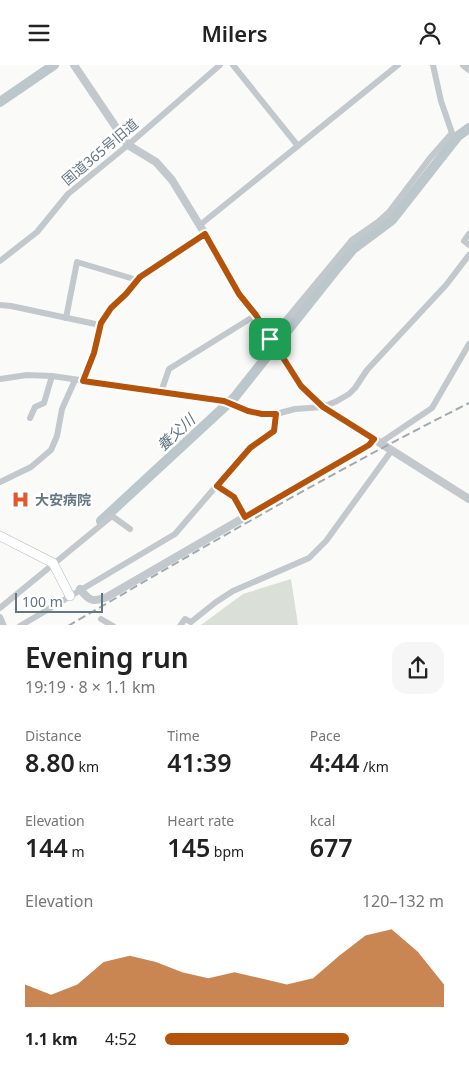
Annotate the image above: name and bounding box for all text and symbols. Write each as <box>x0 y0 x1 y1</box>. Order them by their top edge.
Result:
text: Milers <box>201 18 268 48</box>
icon: menu <box>25 19 53 47</box>
icon: person <box>416 19 444 47</box>
street label: 国道365号旧道 <box>58 114 142 189</box>
pin <box>249 318 291 360</box>
icon: arrive <box>256 325 284 353</box>
water label: 養父川 <box>152 408 200 455</box>
hospital icon: 大安病院 <box>11 490 31 510</box>
place label: 大安病院 <box>35 490 91 509</box>
scale bar <box>15 591 102 614</box>
text: 100 m <box>22 592 63 611</box>
text: Evening run <box>25 638 189 676</box>
button: share <box>392 642 444 694</box>
text: 19:19 · 8 × 1.1 km <box>25 676 155 698</box>
text: Distance <box>25 726 82 745</box>
text: Time <box>167 726 200 745</box>
text: Pace <box>310 726 341 745</box>
text: 8.80 <box>25 745 75 779</box>
text: 41:39 <box>167 745 231 779</box>
text: 4:44 <box>310 745 359 779</box>
text: km <box>75 757 99 776</box>
text: /km <box>359 757 389 776</box>
text: Elevation <box>25 811 85 830</box>
text: Heart rate <box>167 811 234 830</box>
text: kcal <box>310 811 335 830</box>
text: 144 <box>25 830 68 864</box>
text: 145 <box>167 830 210 864</box>
text: 677 <box>310 830 353 864</box>
text: m <box>68 842 85 861</box>
text: bpm <box>210 842 244 861</box>
text: Elevation <box>25 890 93 912</box>
text: 120–132 m <box>362 890 444 912</box>
text: 1.1 km <box>25 1028 77 1050</box>
text: 4:52 <box>105 1028 137 1050</box>

